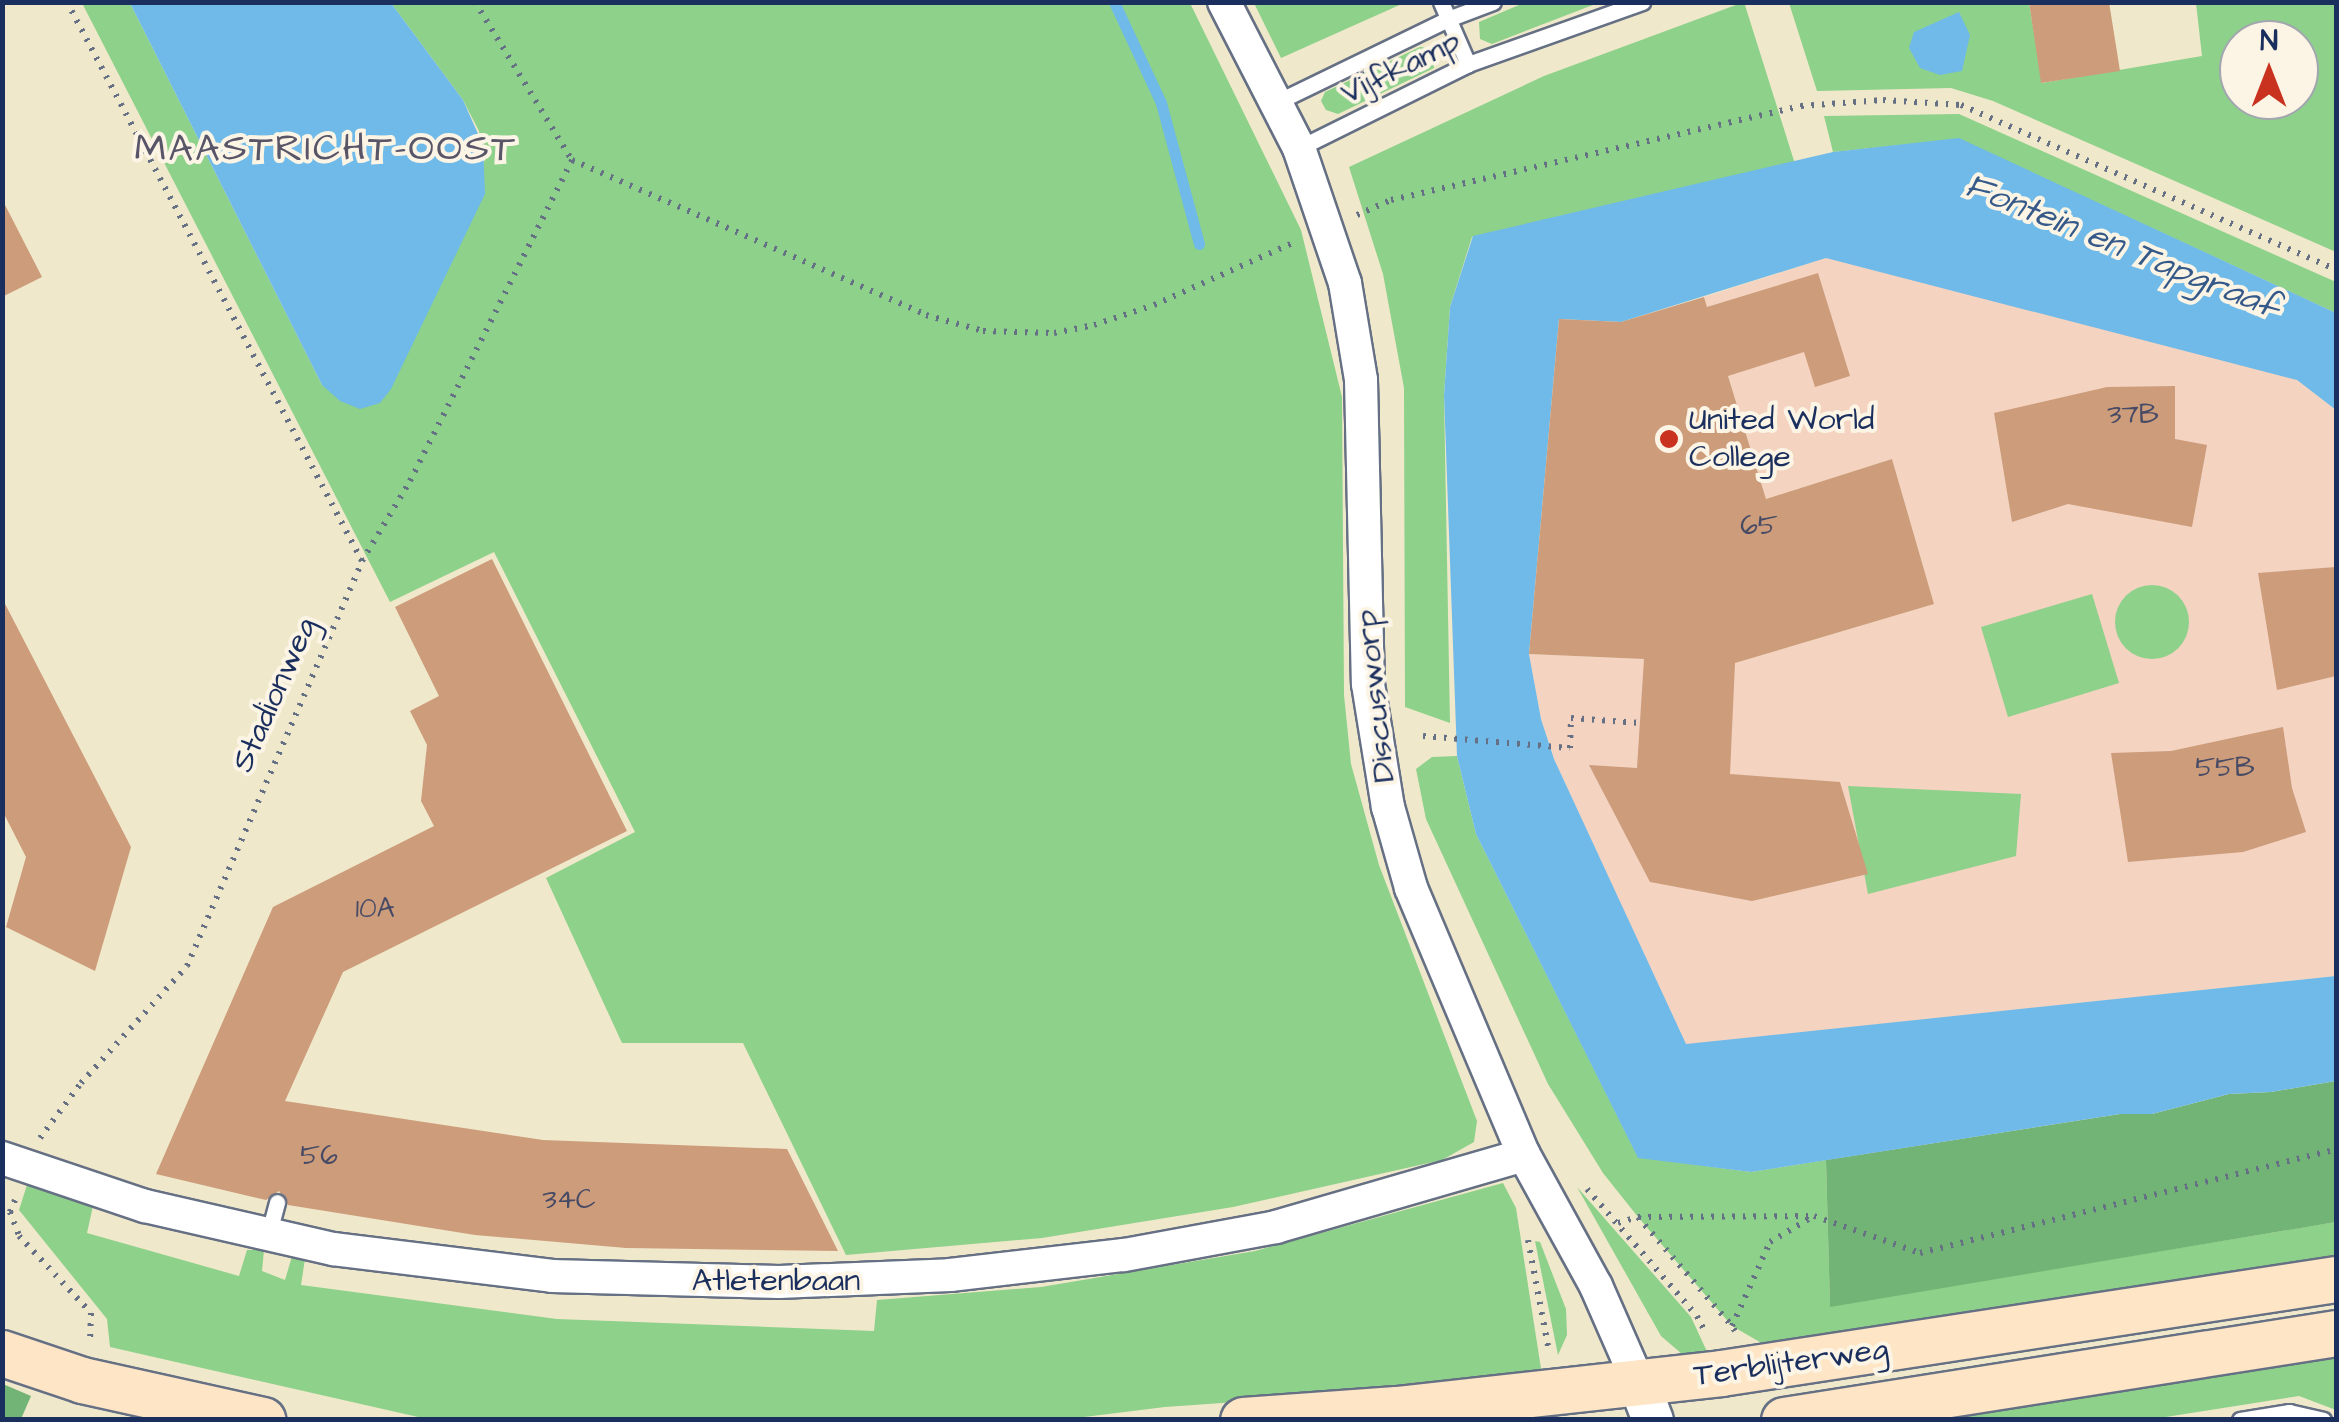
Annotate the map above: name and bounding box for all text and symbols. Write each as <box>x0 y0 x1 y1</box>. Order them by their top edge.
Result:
north arrow <box>2219 20 2319 120</box>
text: N <box>2260 22 2278 61</box>
street label: Vijfkamp <box>1335 23 1467 113</box>
district label: MAASTRICHT-OOST <box>135 127 517 173</box>
water label: Fontein en Tapgraaf <box>1959 165 2285 329</box>
house number: 37B <box>2107 398 2159 432</box>
place label: United World College <box>1689 402 1874 477</box>
marker: United World College <box>1658 428 1680 450</box>
house number: 65 <box>1740 509 1778 543</box>
street label: Discusworp <box>1348 608 1404 784</box>
street label: Stadionweg <box>224 612 326 778</box>
house number: 55B <box>2195 751 2255 785</box>
house number: 10A <box>355 892 395 926</box>
house number: 56 <box>300 1139 338 1173</box>
house number: 34C <box>542 1183 596 1217</box>
street label: Atletenbaan <box>692 1262 860 1300</box>
street label: Terblijterweg <box>1691 1330 1891 1396</box>

